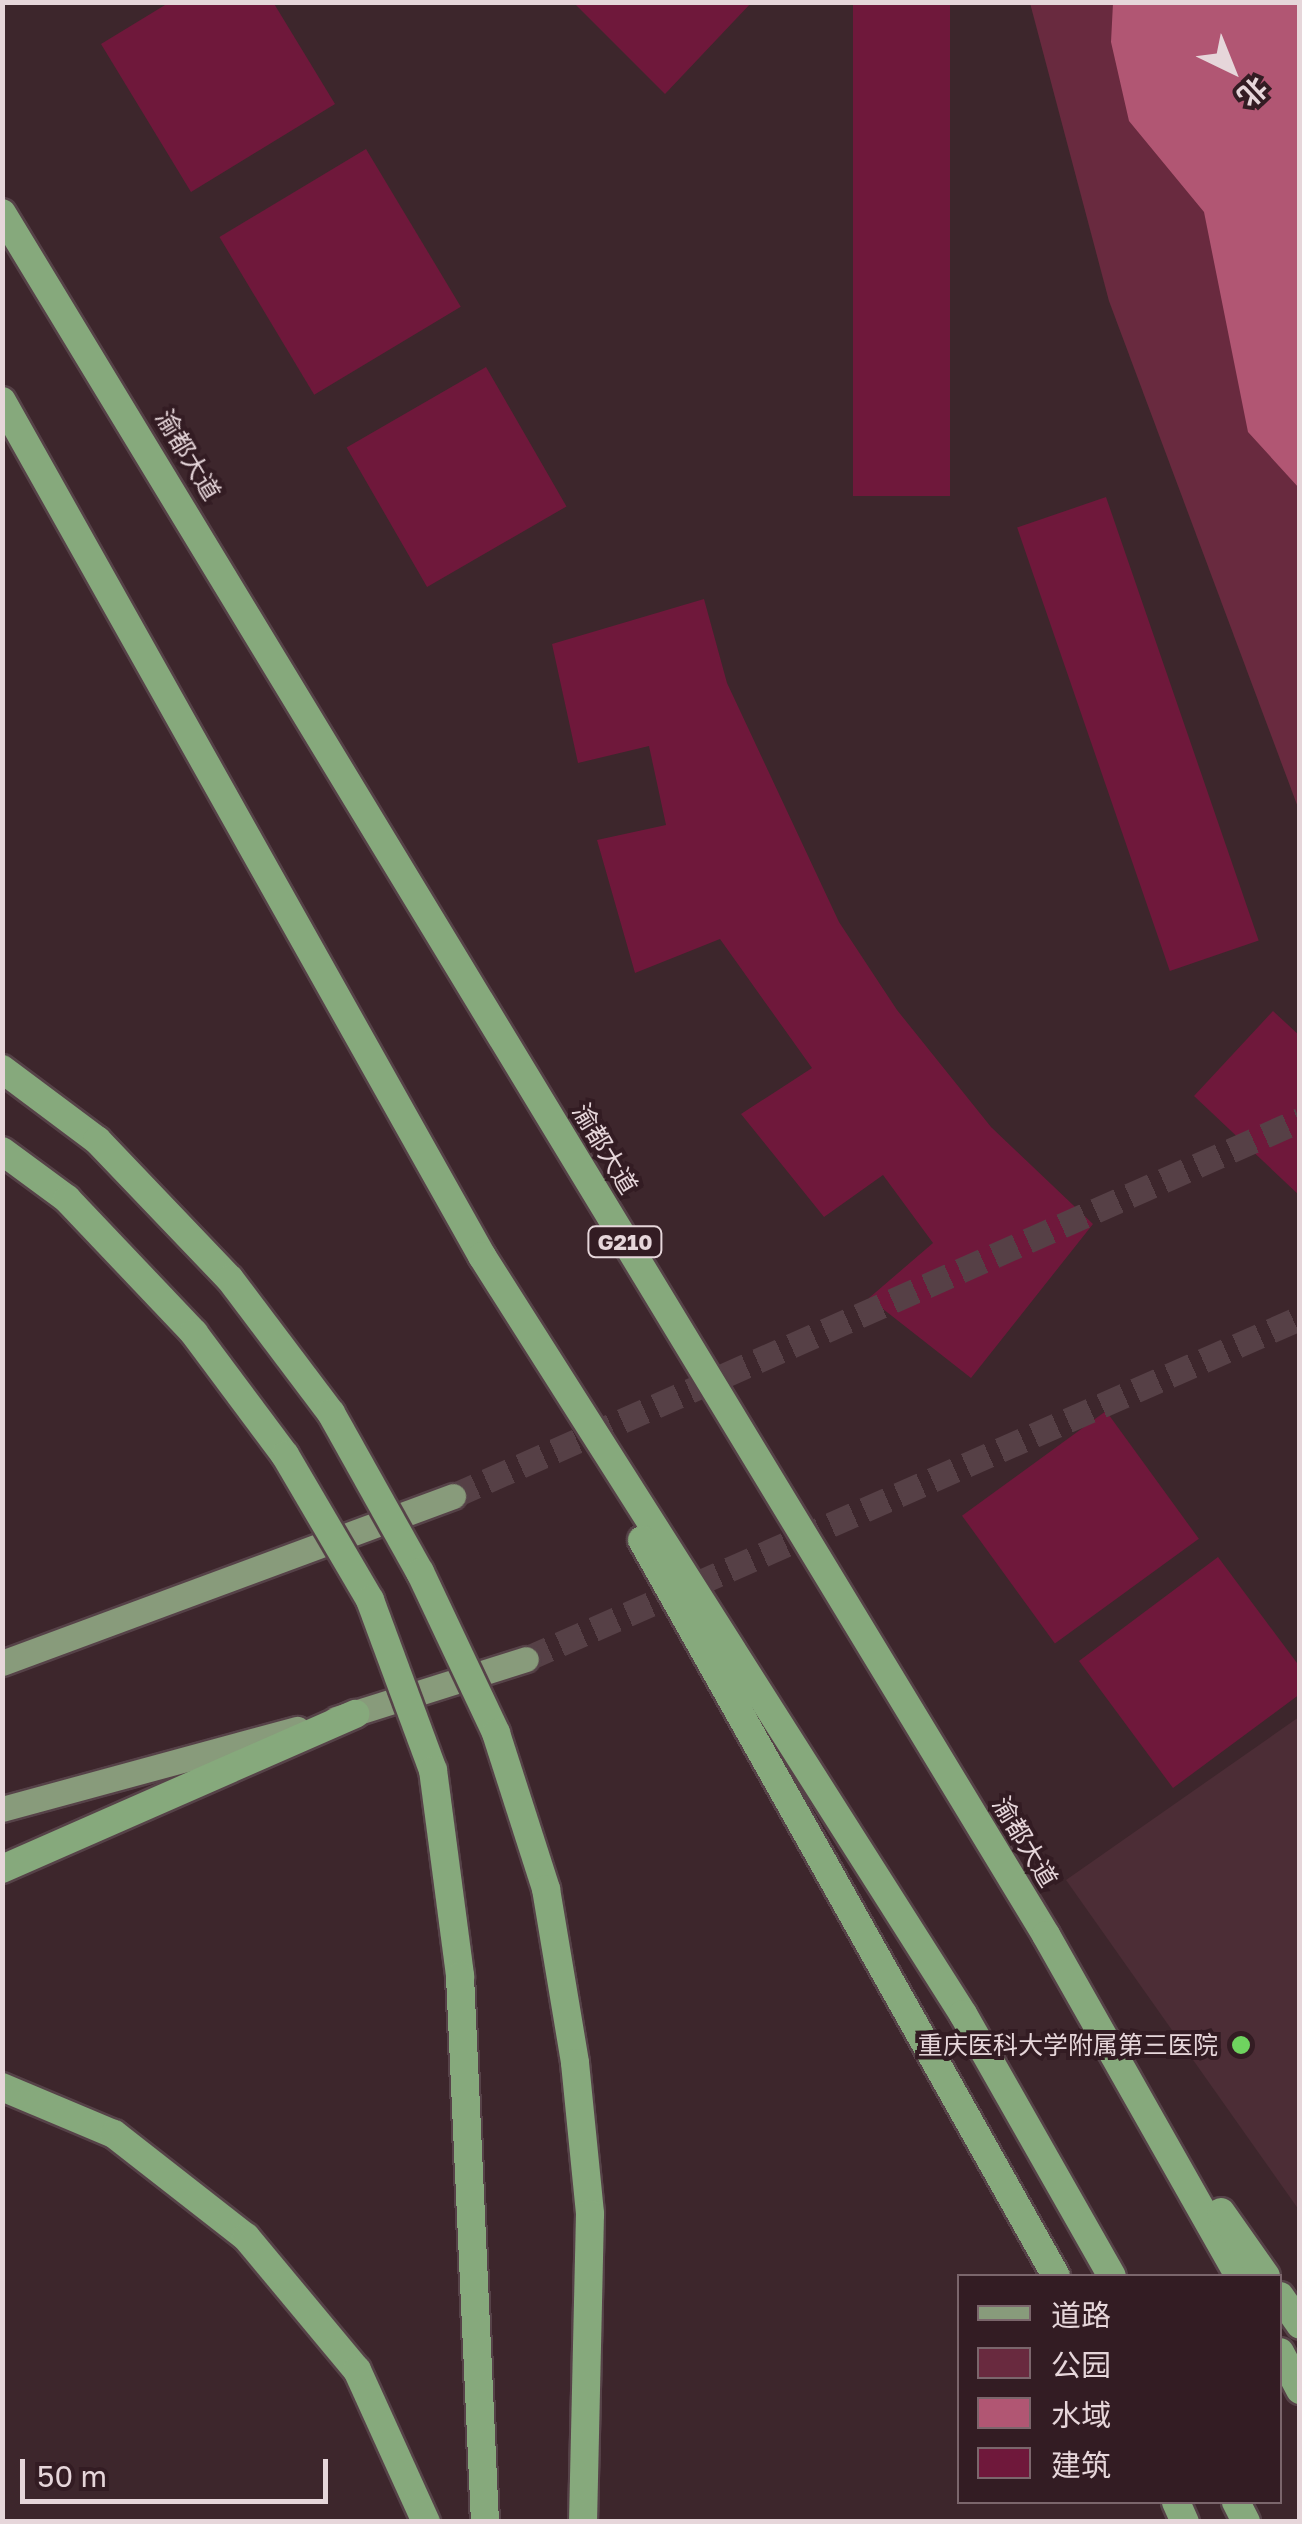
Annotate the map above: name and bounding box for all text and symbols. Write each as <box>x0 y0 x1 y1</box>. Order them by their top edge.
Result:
north arrow <box>1182 20 1282 120</box>
text: 北 <box>1231 71 1274 114</box>
street label: 渝都大道 <box>149 404 227 506</box>
street label: 渝都大道 <box>566 1098 644 1200</box>
road number: G210 <box>585 1225 665 1259</box>
street label: 渝都大道 <box>986 1791 1064 1893</box>
place label: 重庆医科大学附属第三医院 <box>918 2030 1218 2060</box>
marker: 重庆医科大学附属第三医院 <box>1228 2032 1254 2058</box>
legend <box>957 2274 1282 2504</box>
text: 道路 <box>1051 2297 1111 2333</box>
text: 公园 <box>1051 2347 1111 2383</box>
text: 水域 <box>1051 2397 1111 2433</box>
scale bar <box>25 2439 332 2501</box>
text: 建筑 <box>1051 2447 1111 2483</box>
text: 50 m <box>37 2458 107 2494</box>

